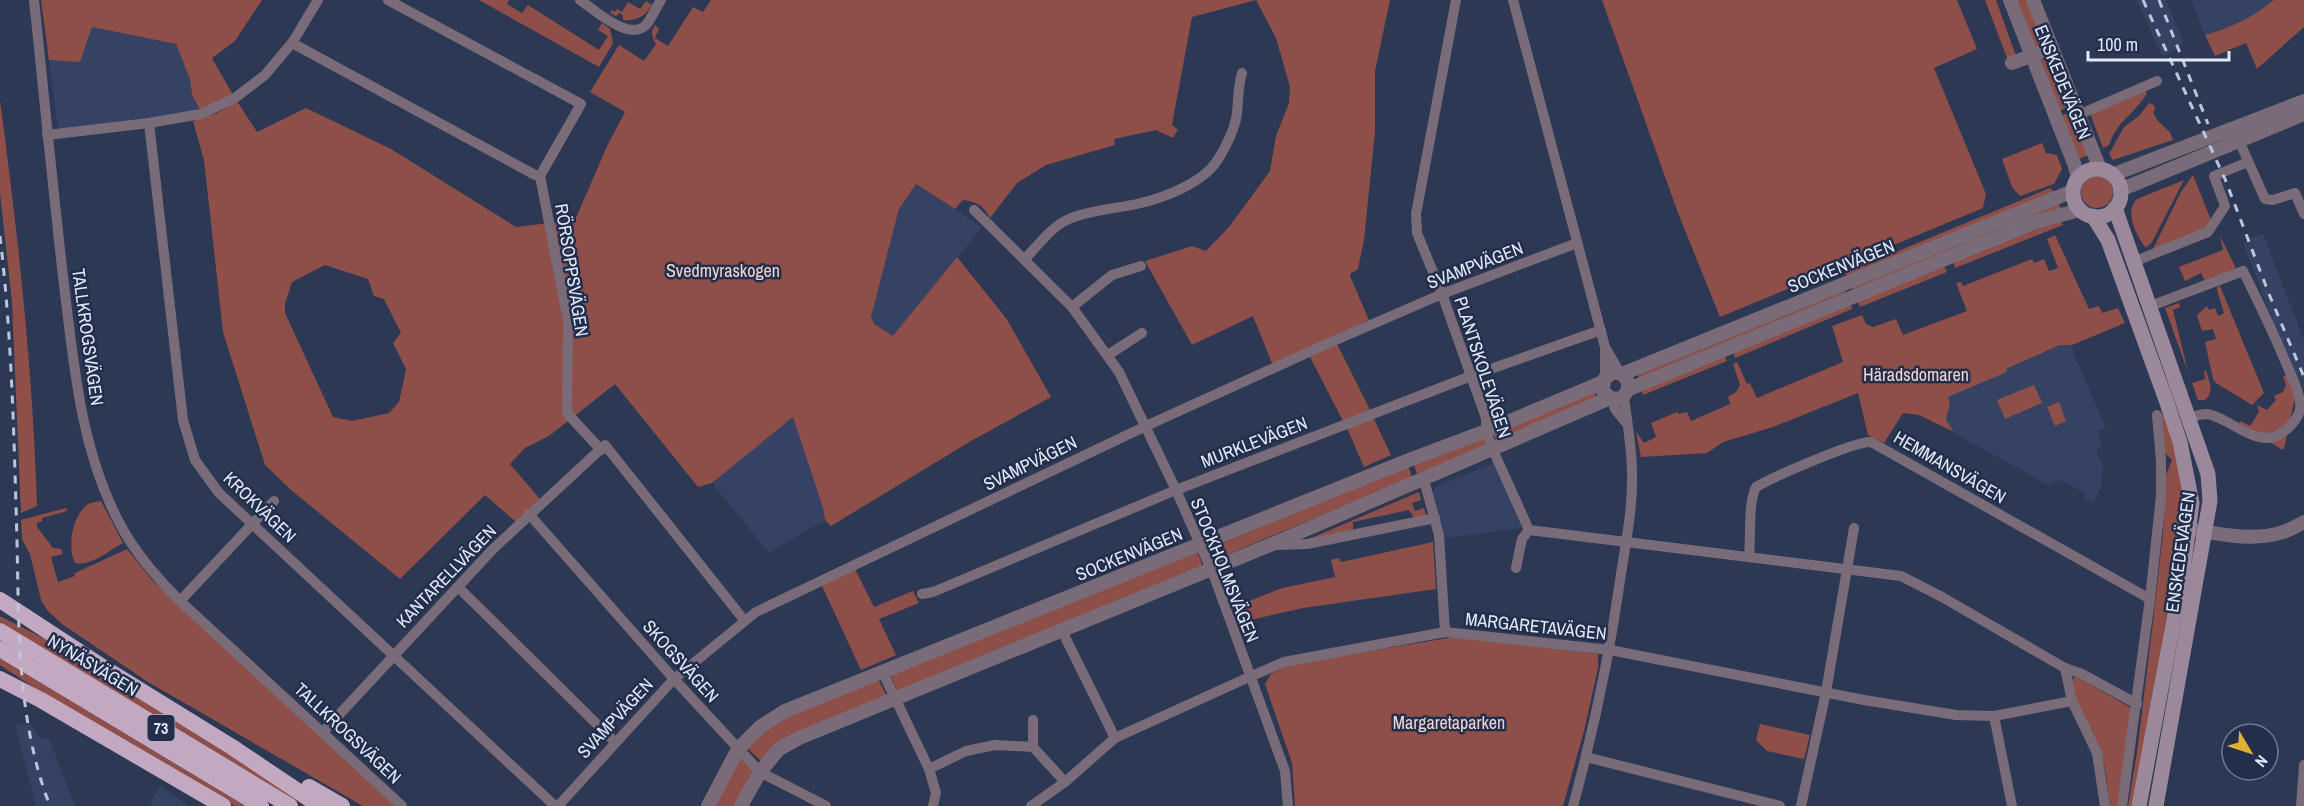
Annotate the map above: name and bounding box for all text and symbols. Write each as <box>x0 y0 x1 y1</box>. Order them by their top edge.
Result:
street label: ENSKEDEVÄGEN <box>2029 21 2097 143</box>
scale bar <box>2088 24 2229 62</box>
text: 100 m <box>2097 32 2138 57</box>
street label: RÖRSOPPSVÄGEN <box>549 202 595 338</box>
street label: SOCKENVÄGEN <box>1784 233 1898 299</box>
street label: SVAMPVÄGEN <box>1423 235 1527 295</box>
park label: Svedmyraskogen <box>666 258 780 283</box>
street label: TALLKROGSVÄGEN <box>66 267 110 407</box>
street label: PLANTSKOLEVÄGEN <box>1448 293 1518 441</box>
park label: Häradsdomaren <box>1863 362 1969 387</box>
street label: MURKLEVÄGEN <box>1197 410 1311 474</box>
street label: HEMMANSVÄGEN <box>1889 425 2011 509</box>
street label: SVAMPVÄGEN <box>979 430 1081 496</box>
street label: KROKVÄGEN <box>218 466 302 548</box>
street label: ENSKEDEVÄGEN <box>2159 490 2201 614</box>
street label: STOCKHOLMSVÄGEN <box>1185 494 1265 646</box>
street label: KANTARELLVÄGEN <box>390 519 502 633</box>
street label: SOCKENVÄGEN <box>1072 521 1186 587</box>
street label: MARGARETAVÄGEN <box>1464 606 1608 646</box>
street label: SKOGSVÄGEN <box>637 614 725 708</box>
street label: NYNÄSVÄGEN <box>43 628 143 702</box>
street label: SVAMPVÄGEN <box>571 672 659 764</box>
street label: TALLKROGSVÄGEN <box>289 677 407 789</box>
park label: Margaretaparken <box>1393 710 1505 735</box>
road number: 73 <box>148 715 174 741</box>
north arrow <box>2220 722 2280 782</box>
text: N <box>2250 751 2273 772</box>

